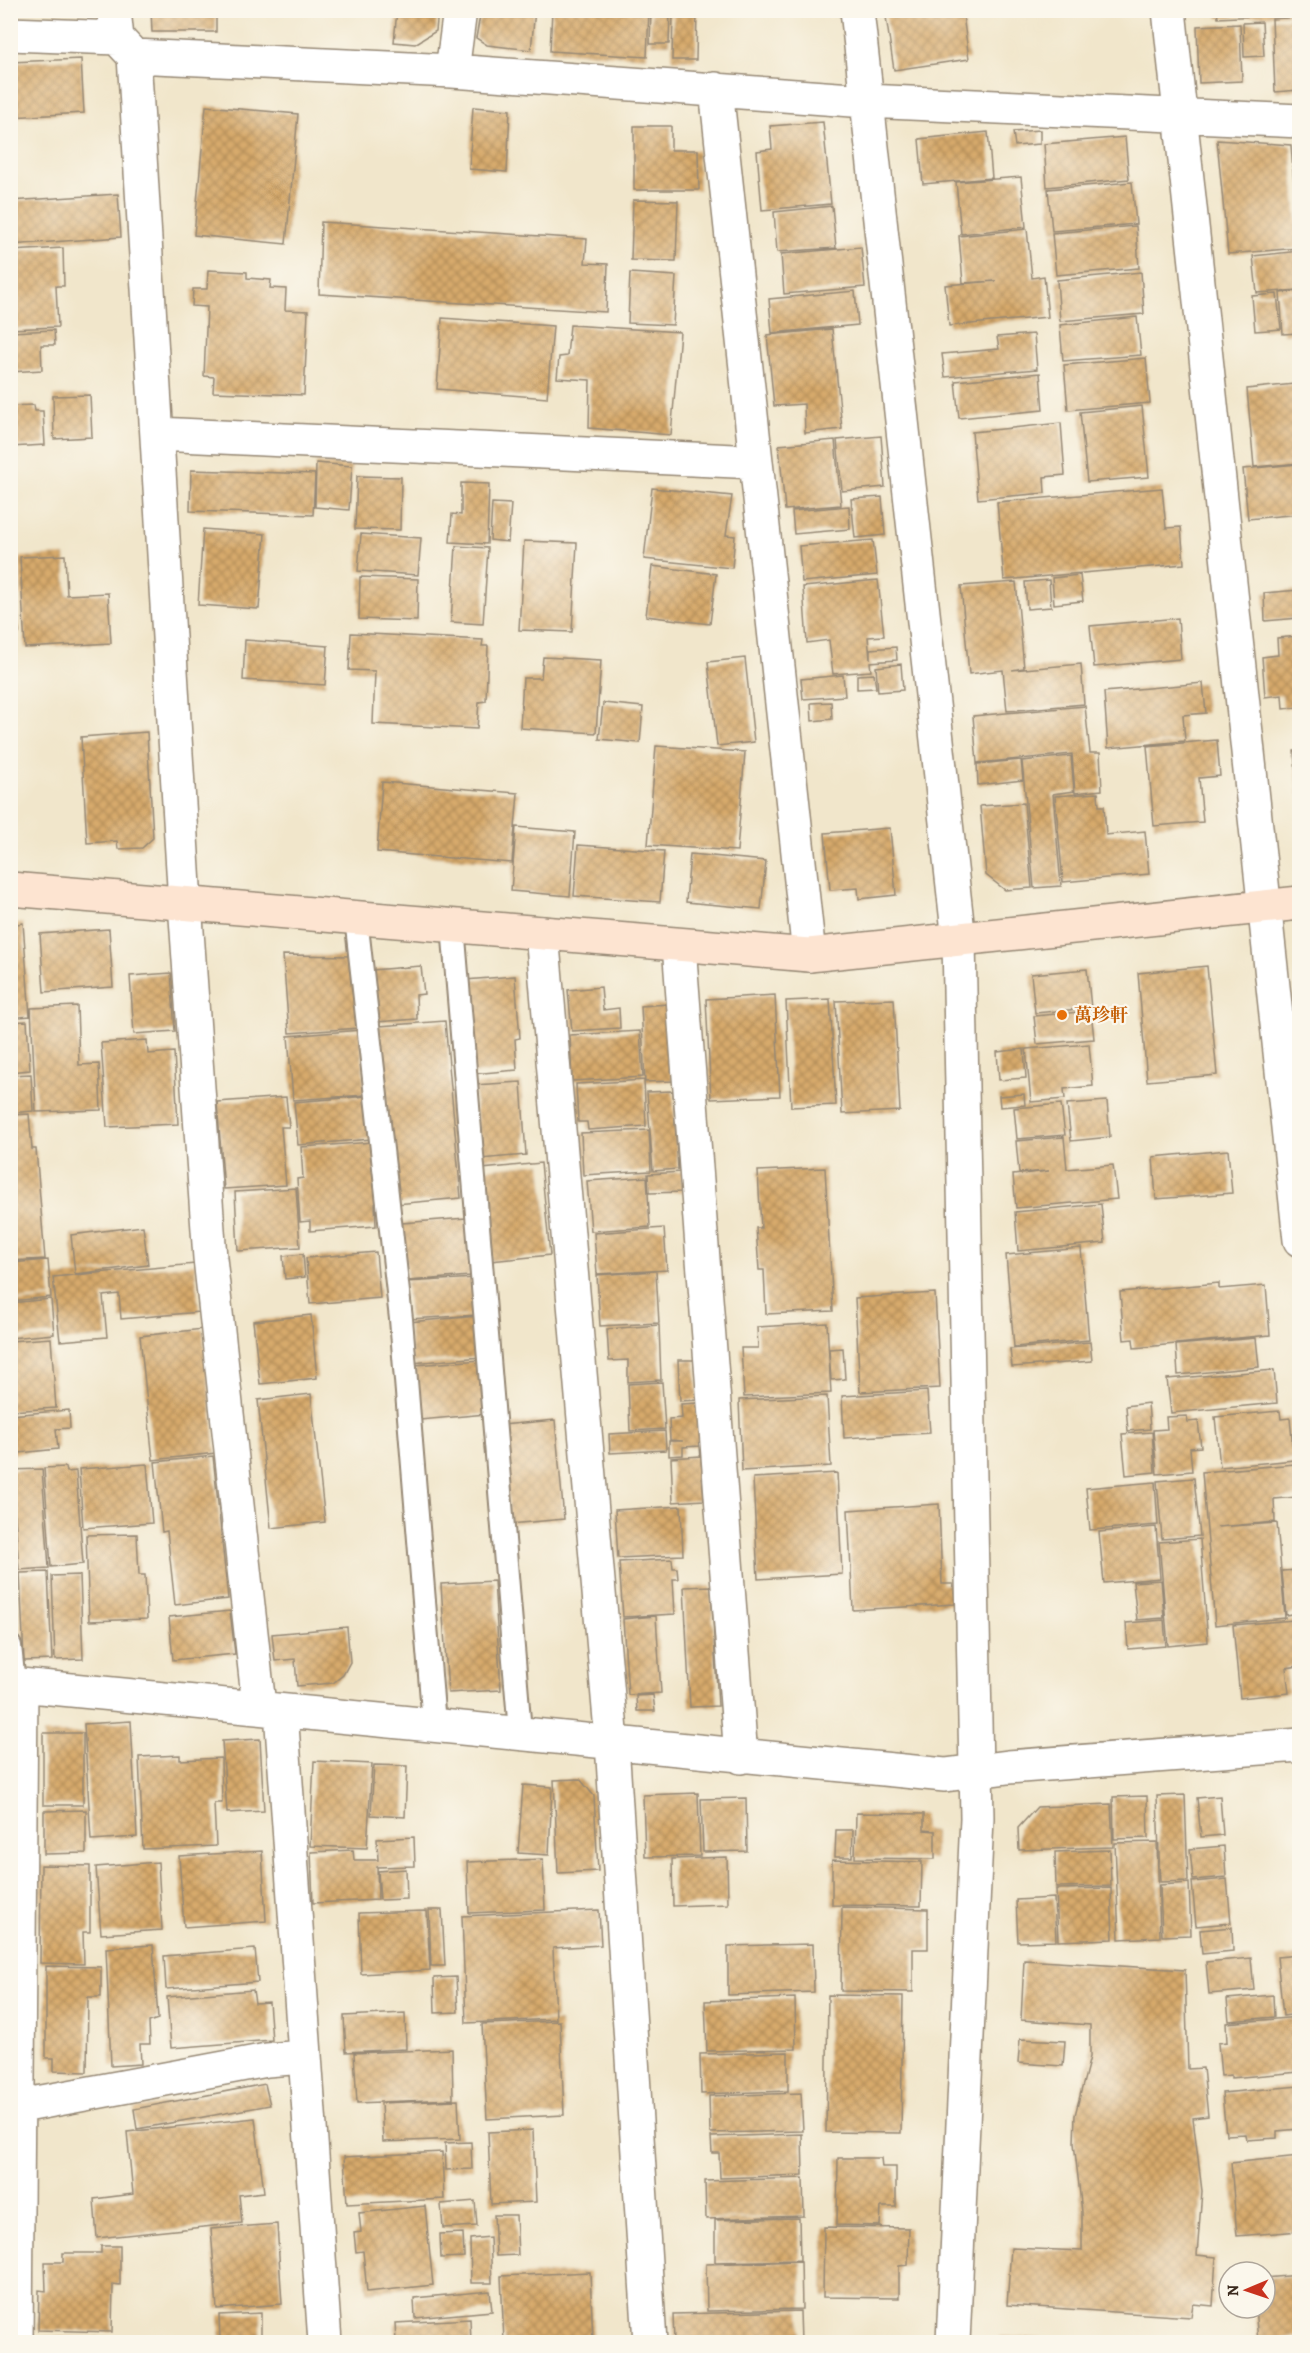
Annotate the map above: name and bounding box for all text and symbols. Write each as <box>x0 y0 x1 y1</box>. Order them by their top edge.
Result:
place label: 萬珍軒 <box>1074 1003 1128 1027</box>
marker: 萬珍軒 <box>1055 1008 1069 1022</box>
north arrow <box>1217 2260 1277 2320</box>
text: N <box>1222 2284 1244 2297</box>

